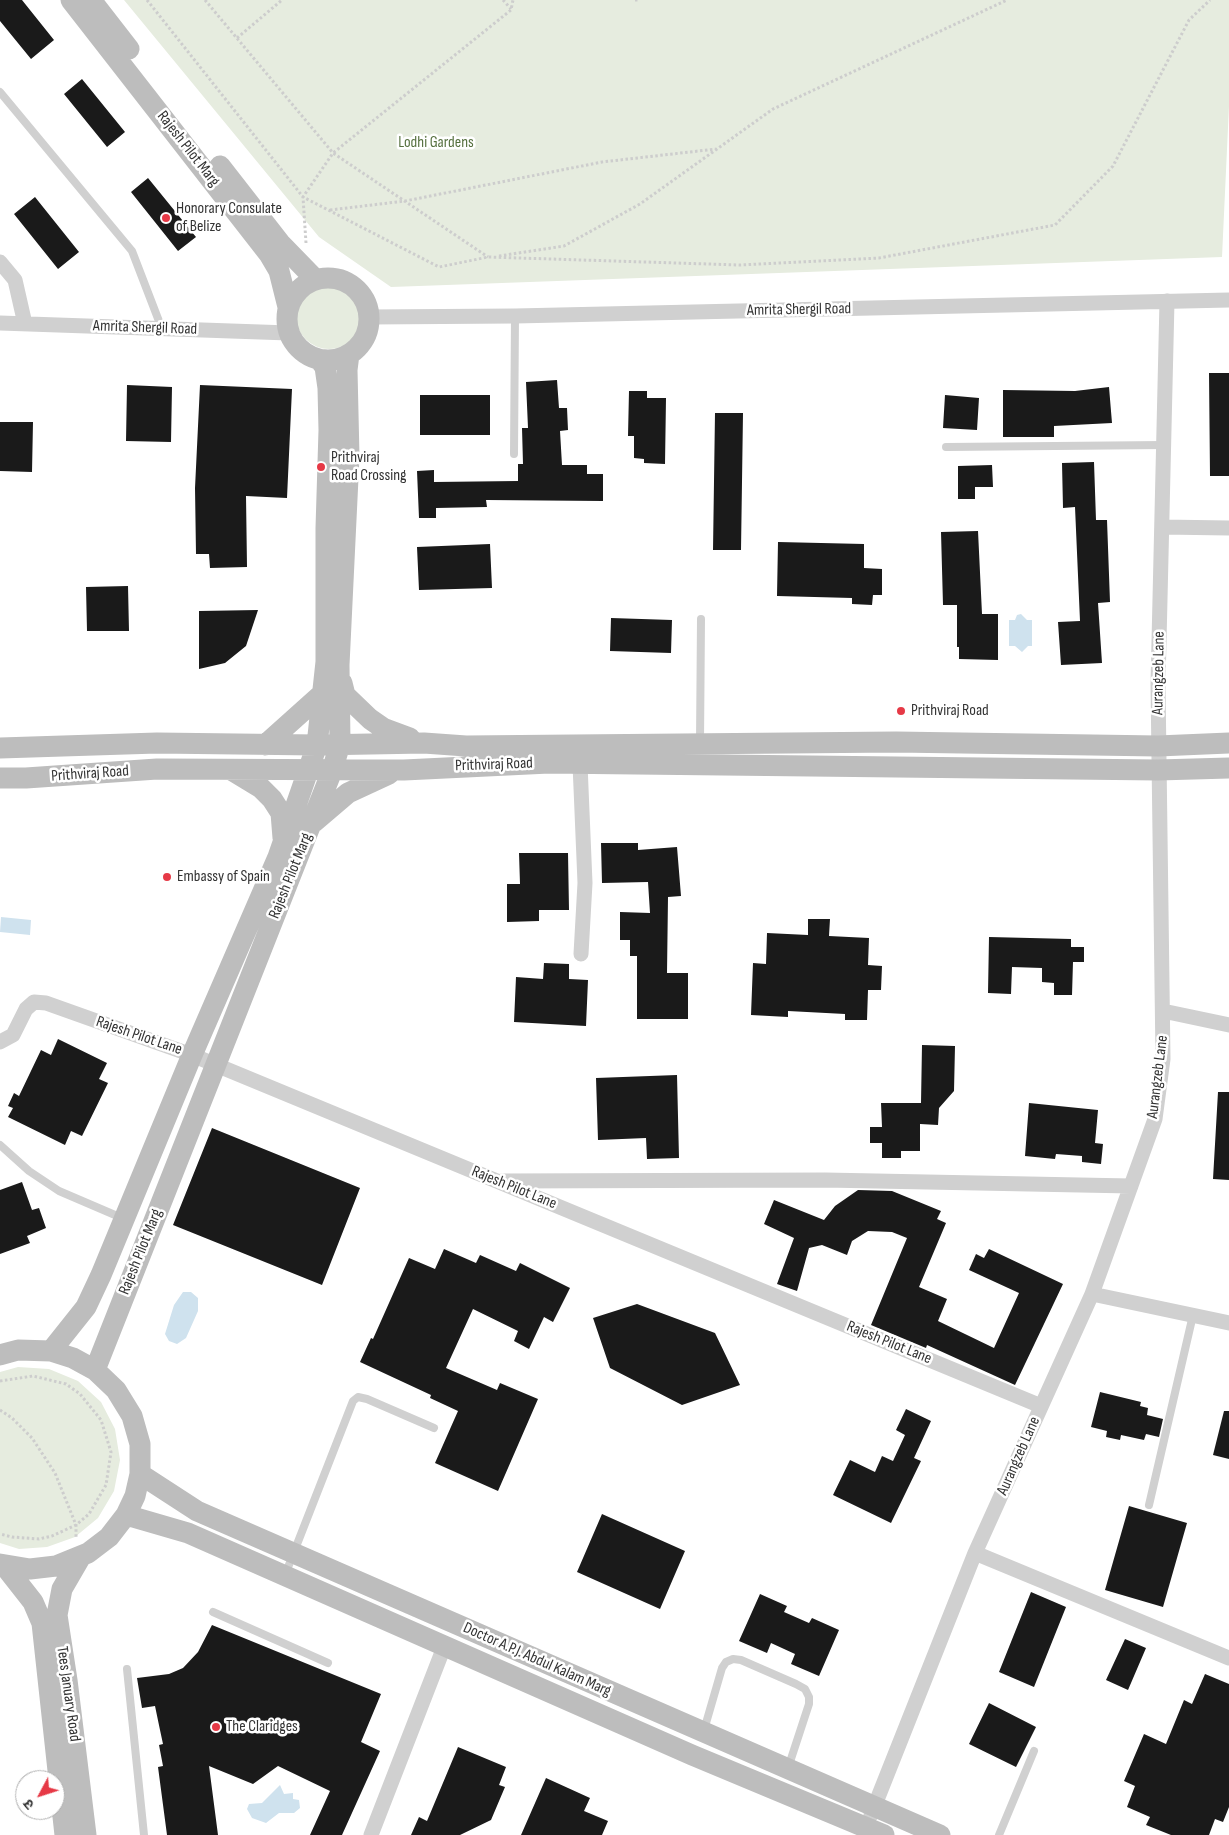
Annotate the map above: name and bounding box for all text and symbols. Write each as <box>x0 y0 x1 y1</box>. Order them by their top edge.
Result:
street label: Rajesh Pilot Marg <box>152 107 224 191</box>
park label: Lodhi Gardens <box>398 133 474 153</box>
place label: Honorary Consulate of Belize <box>176 199 282 237</box>
marker: Honorary Consulate of Belize <box>160 212 172 224</box>
street label: Amrita Shergil Road <box>747 299 851 321</box>
street label: Amrita Shergil Road <box>93 317 197 339</box>
place label: Prithviraj Road Crossing <box>331 448 406 486</box>
marker: Prithviraj Road Crossing <box>315 461 327 473</box>
street label: Aurangzeb Lane <box>1149 631 1169 715</box>
place label: Prithviraj Road <box>911 701 989 721</box>
marker: Prithviraj Road <box>895 705 907 717</box>
street label: Prithviraj Road <box>455 754 533 776</box>
street label: Prithviraj Road <box>51 762 129 786</box>
street label: Rajesh Pilot Marg <box>265 830 317 922</box>
place label: Embassy of Spain <box>177 867 270 887</box>
marker: Embassy of Spain <box>161 871 173 883</box>
street label: Rajesh Pilot Lane <box>93 1012 185 1060</box>
street label: Aurangzeb Lane <box>1143 1034 1173 1120</box>
street label: Rajesh Pilot Lane <box>469 1162 559 1214</box>
street label: Rajesh Pilot Marg <box>115 1206 167 1298</box>
street label: Rajesh Pilot Lane <box>844 1317 934 1369</box>
street label: Aurangzeb Lane <box>993 1414 1045 1498</box>
street label: Doctor A.P.J. Abdul Kalam Marg <box>460 1619 614 1701</box>
street label: Tees January Road <box>52 1645 84 1743</box>
place label: The Claridges <box>226 1717 298 1737</box>
marker: The Claridges <box>210 1721 222 1733</box>
north arrow <box>15 1770 65 1820</box>
text: उ <box>20 1796 38 1813</box>

